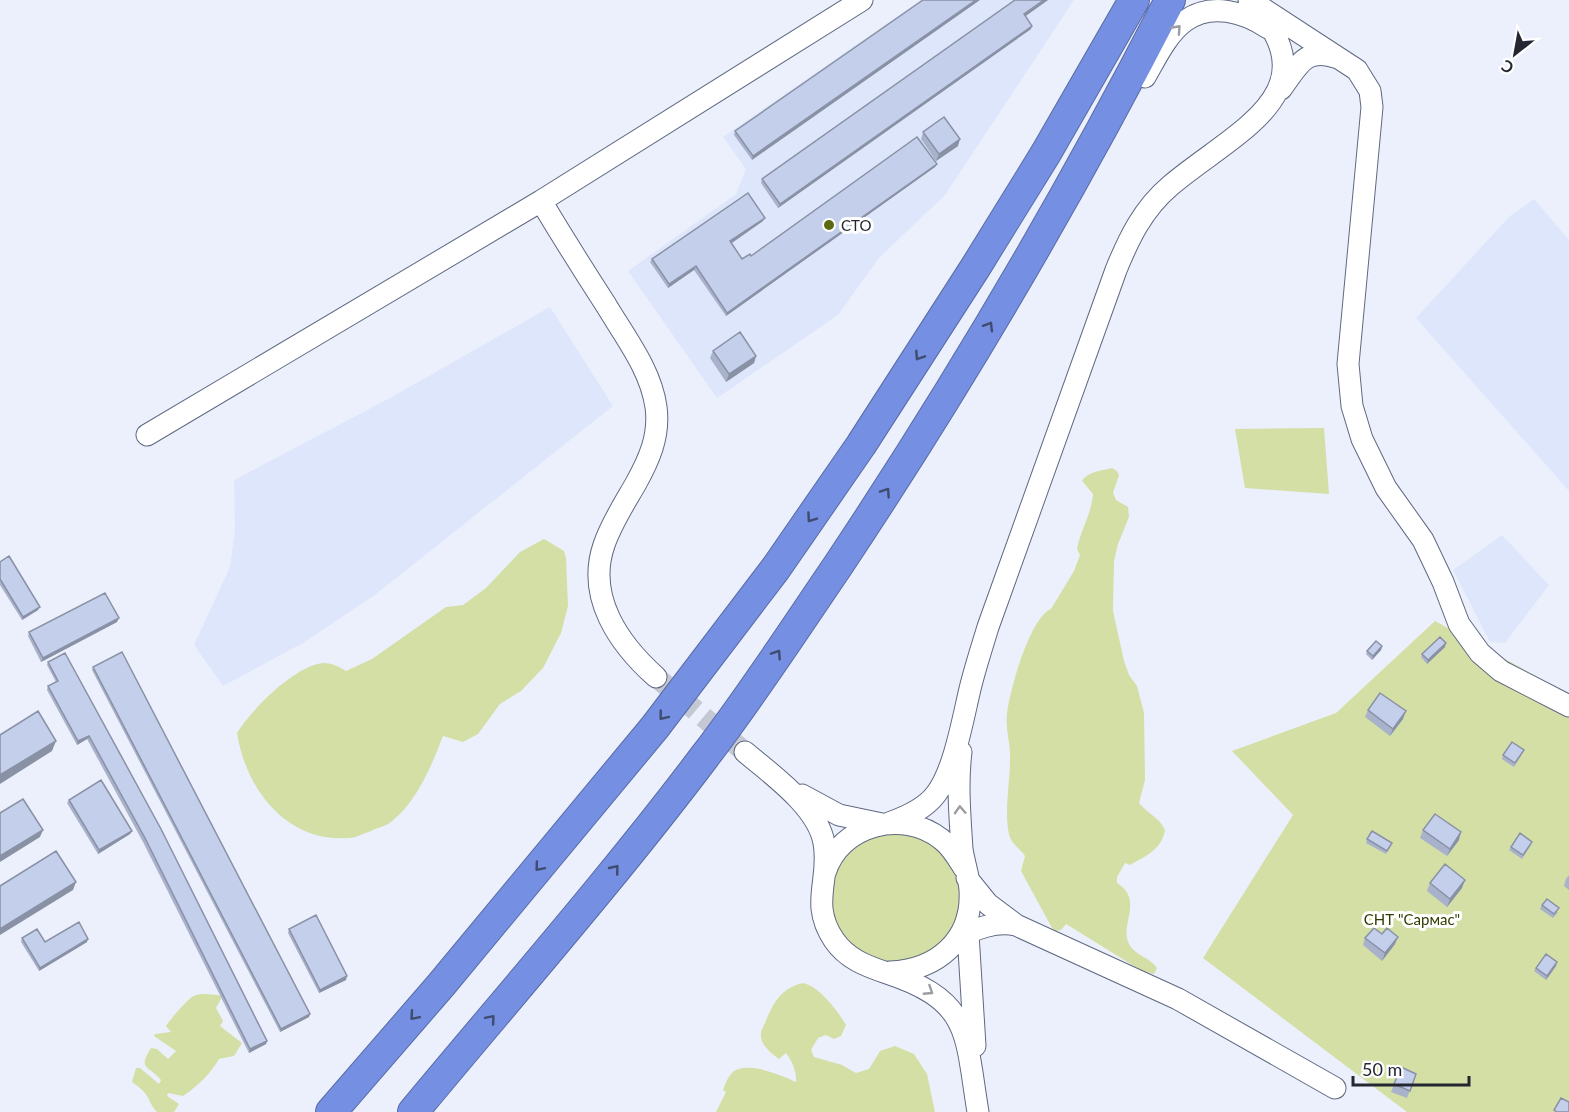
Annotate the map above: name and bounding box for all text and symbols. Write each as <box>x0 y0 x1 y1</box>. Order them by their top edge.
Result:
north arrow <box>1485 24 1545 84</box>
one-way arrow <box>1170 25 1181 36</box>
text: С <box>1497 56 1516 78</box>
place label: СТО <box>841 216 871 234</box>
marker: СТО <box>822 218 836 232</box>
one-way arrow <box>981 322 993 332</box>
one-way arrow <box>915 349 926 360</box>
one-way arrow <box>879 488 890 499</box>
one-way arrow <box>807 511 818 522</box>
one-way arrow <box>770 650 782 660</box>
one-way arrow <box>660 710 671 721</box>
one-way arrow <box>953 806 966 815</box>
one-way arrow <box>535 860 546 871</box>
one-way arrow <box>607 864 618 875</box>
park label: СНТ "Сармас" <box>1364 910 1460 928</box>
one-way arrow <box>922 984 933 995</box>
one-way arrow <box>410 1009 421 1020</box>
one-way arrow <box>483 1015 494 1026</box>
scale bar <box>1353 1049 1468 1087</box>
text: 50 m <box>1362 1058 1402 1080</box>

